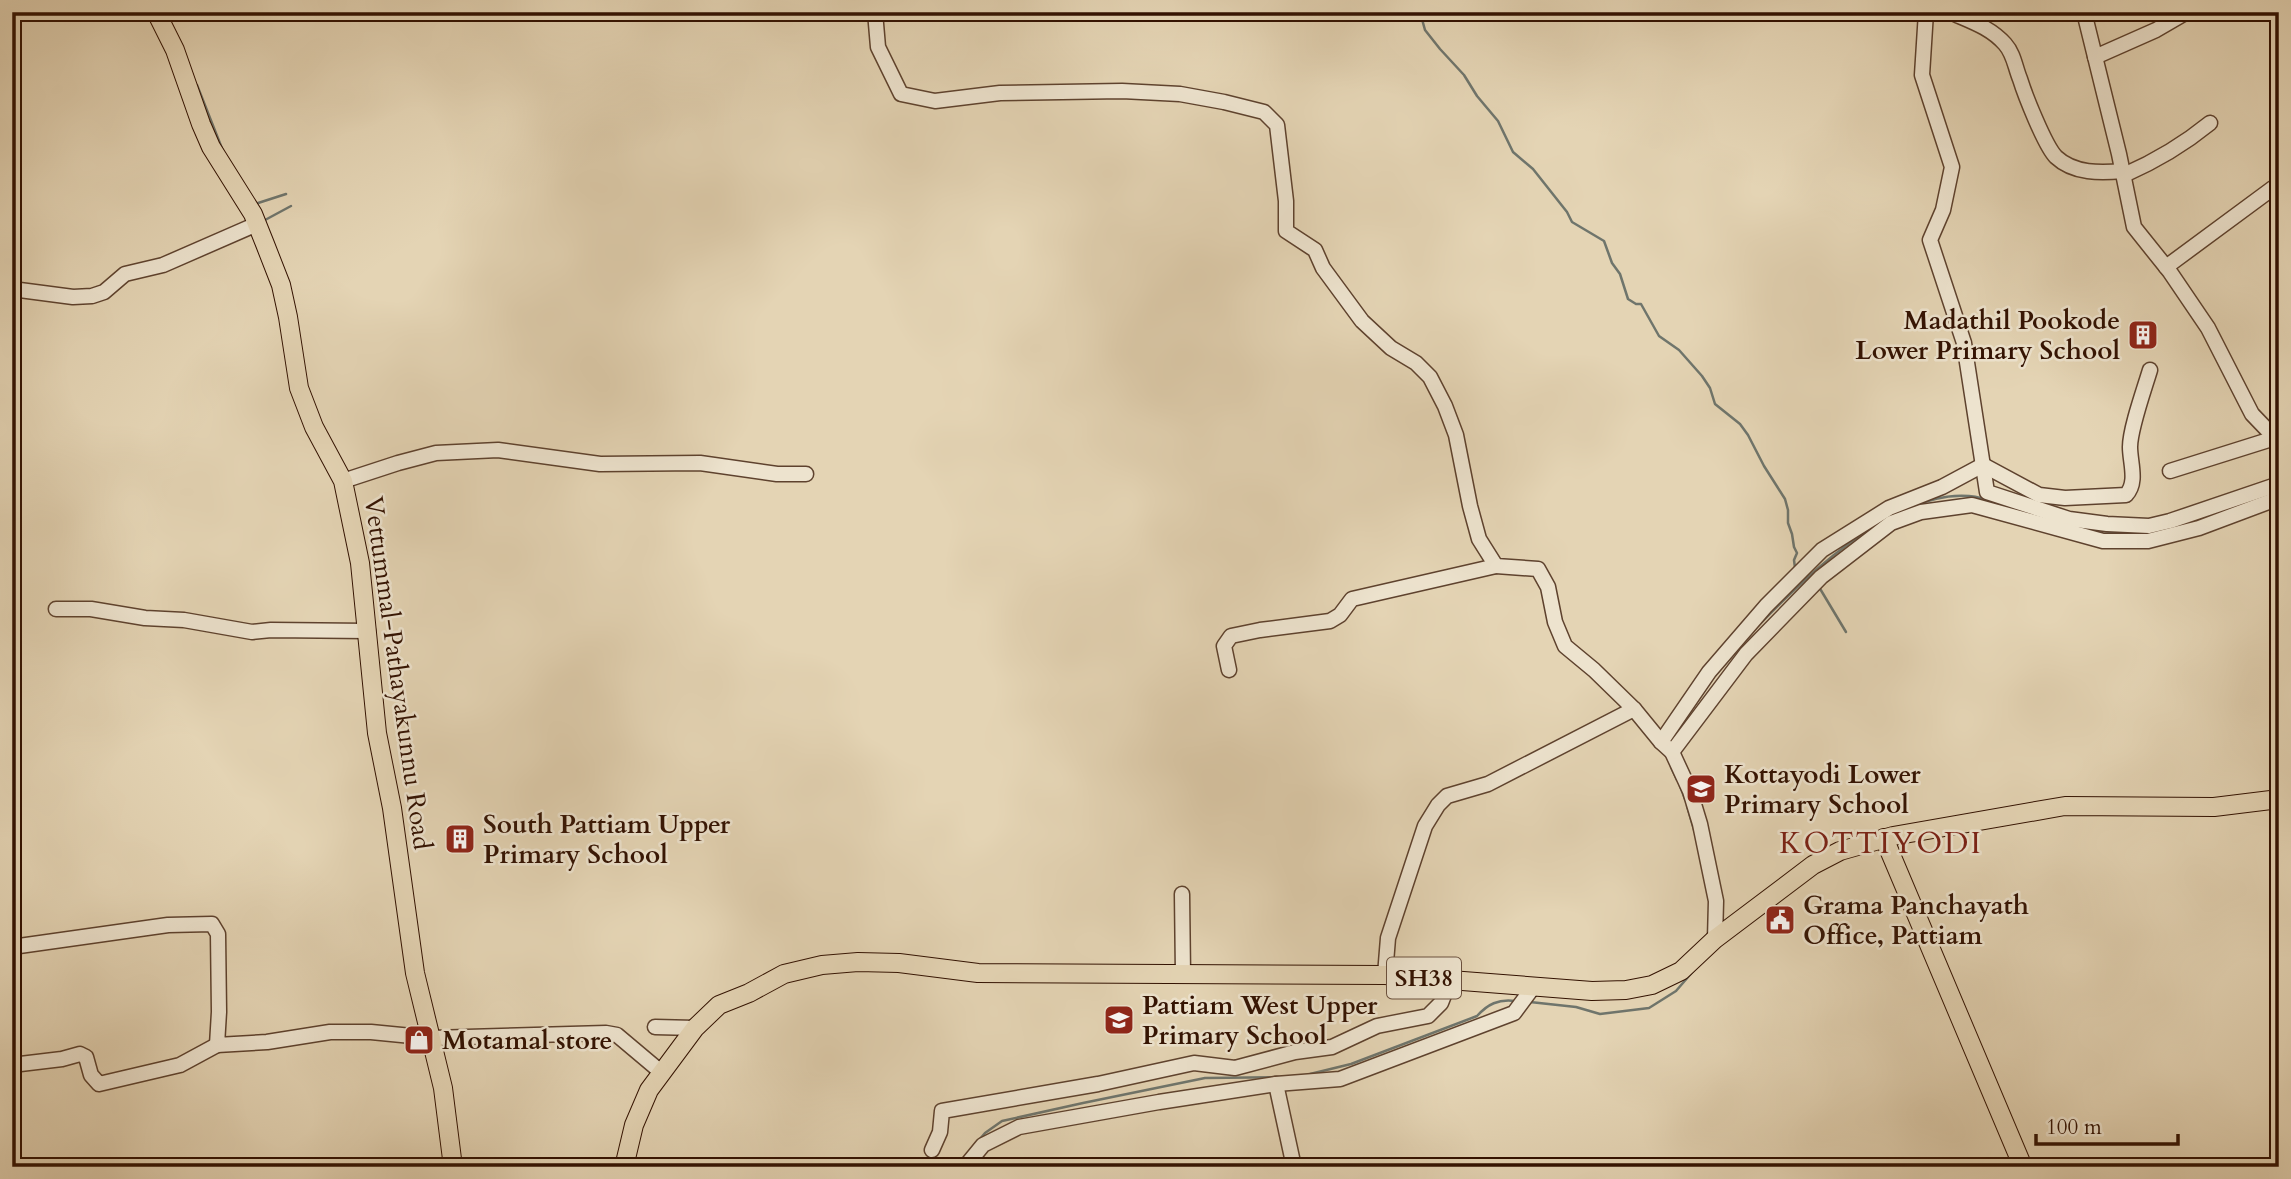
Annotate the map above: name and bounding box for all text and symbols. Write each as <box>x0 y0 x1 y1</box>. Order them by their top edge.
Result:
place label: Madathil Pookode Lower Primary School <box>1855 303 2120 368</box>
building icon: Madathil Pookode Lower Primary School <box>2126 318 2160 352</box>
street label: Vettummal-Pathayakunnu Road <box>356 494 440 852</box>
place label: Kottayodi Lower Primary School <box>1724 757 1921 822</box>
school or university icon: Kottayodi Lower Primary School <box>1684 772 1718 806</box>
place label: South Pattiam Upper Primary School <box>483 807 731 872</box>
building icon: South Pattiam Upper Primary School <box>443 822 477 856</box>
district label: KOTTIYODI <box>1779 823 1983 864</box>
place label: Grama Panchayath Office, Pattiam <box>1803 888 2029 953</box>
public building icon: Grama Panchayath Office, Pattiam <box>1763 903 1797 937</box>
road number: SH38 <box>1387 958 1461 998</box>
place label: Pattiam West Upper Primary School <box>1142 988 1378 1053</box>
school or university icon: Pattiam West Upper Primary School <box>1102 1003 1136 1037</box>
shop icon: Motamal store <box>402 1023 436 1057</box>
place label: Motamal store <box>442 1023 612 1058</box>
scale bar <box>2036 1102 2177 1146</box>
text: 100 m <box>2046 1113 2102 1142</box>

